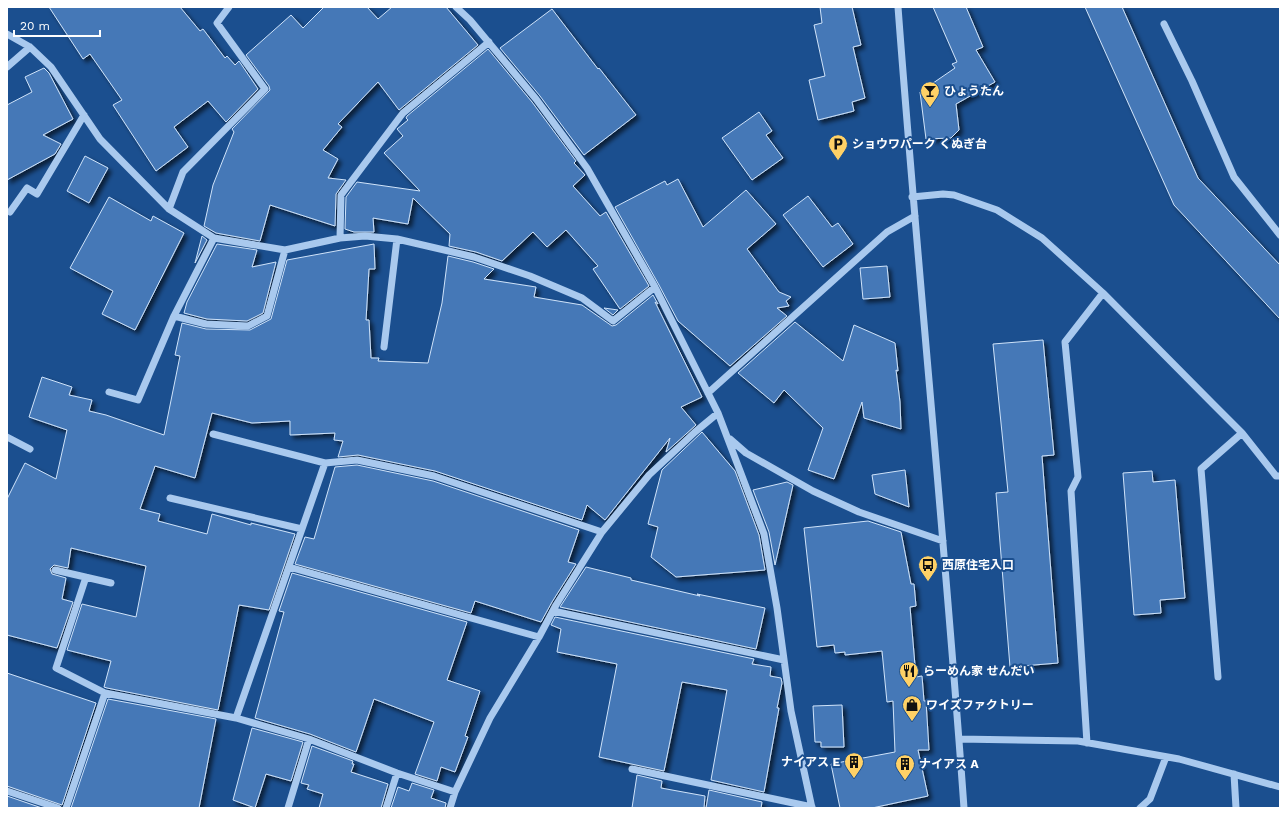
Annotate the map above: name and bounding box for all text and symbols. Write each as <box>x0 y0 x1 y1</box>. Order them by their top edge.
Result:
scale bar <box>14 12 100 38</box>
text: 20 m <box>20 19 50 33</box>
bar icon: ひょうたん <box>919 80 941 108</box>
place label: ひょうたん <box>944 84 1004 98</box>
parking icon: ショウワパーク くぬぎ台 <box>827 133 849 161</box>
place label: ショウワパーク くぬぎ台 <box>852 137 987 151</box>
bus stop icon: 西原住宅入口 <box>917 554 939 582</box>
place label: 西原住宅入口 <box>942 558 1014 572</box>
restaurant icon: らーめん家 せんだい <box>898 660 920 688</box>
place label: らーめん家 せんだい <box>923 664 1034 678</box>
shop icon: ワイズファクトリー <box>901 694 923 722</box>
place label: ワイズファクトリー <box>926 698 1034 712</box>
building icon: ナイアス E <box>843 751 865 779</box>
building icon: ナイアス A <box>894 753 916 781</box>
place label: ナイアス E <box>781 755 840 769</box>
place label: ナイアス A <box>919 757 979 771</box>

